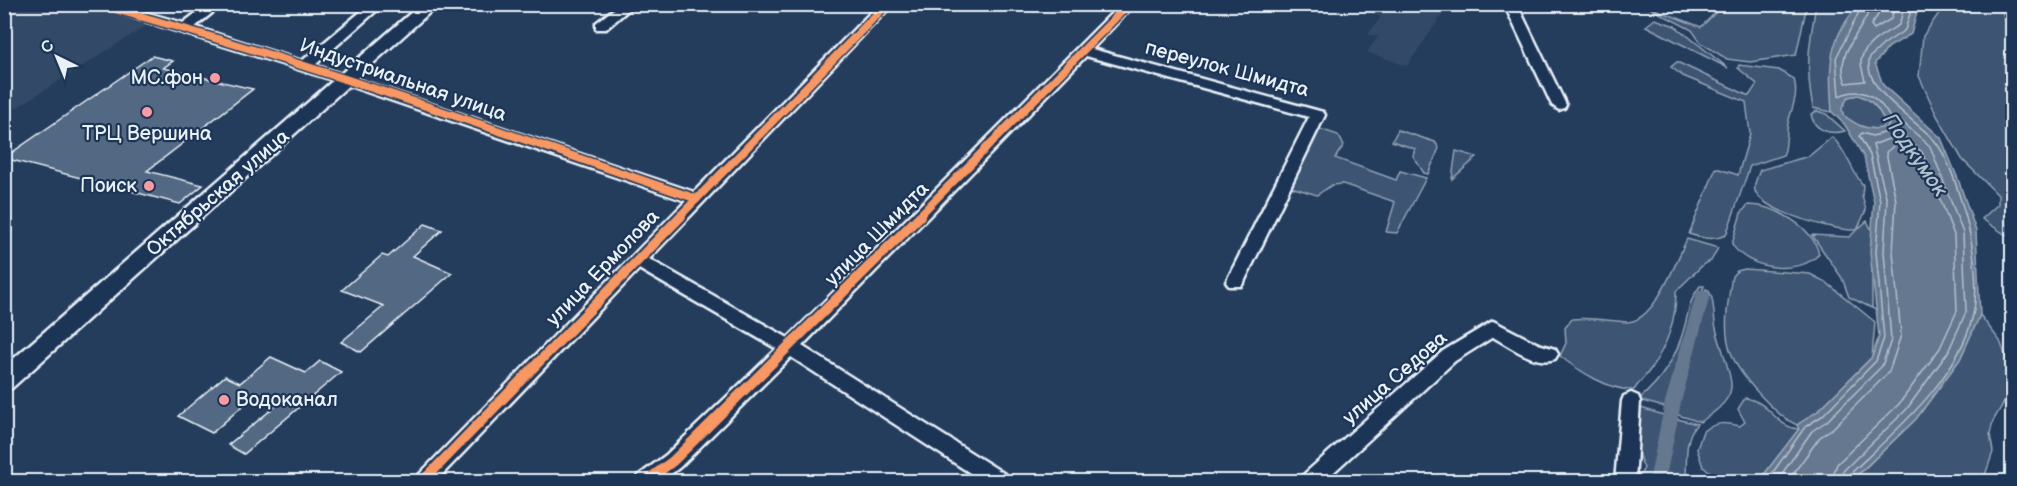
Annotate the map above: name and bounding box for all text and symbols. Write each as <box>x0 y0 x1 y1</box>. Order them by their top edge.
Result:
north arrow <box>27 27 87 87</box>
street label: Индустриальная улица <box>296 33 510 127</box>
text: С <box>37 36 58 58</box>
street label: переулок Шмидта <box>1142 36 1312 102</box>
place label: МС.фон <box>130 66 203 90</box>
marker: МС.фон <box>208 71 222 85</box>
marker: ТРЦ Вершина <box>140 105 154 119</box>
water label: Подкумок <box>1877 108 1953 202</box>
place label: ТРЦ Вершина <box>82 122 212 146</box>
street label: Октябрьская улица <box>142 124 294 262</box>
place label: Поиск <box>80 174 137 198</box>
street label: улица Шмидта <box>820 177 934 291</box>
marker: Поиск <box>142 179 156 193</box>
street label: улица Ермолова <box>541 205 665 331</box>
street label: улица Седова <box>1338 326 1452 430</box>
place label: Водоканал <box>236 388 338 412</box>
marker: Водоканал <box>217 393 231 407</box>

